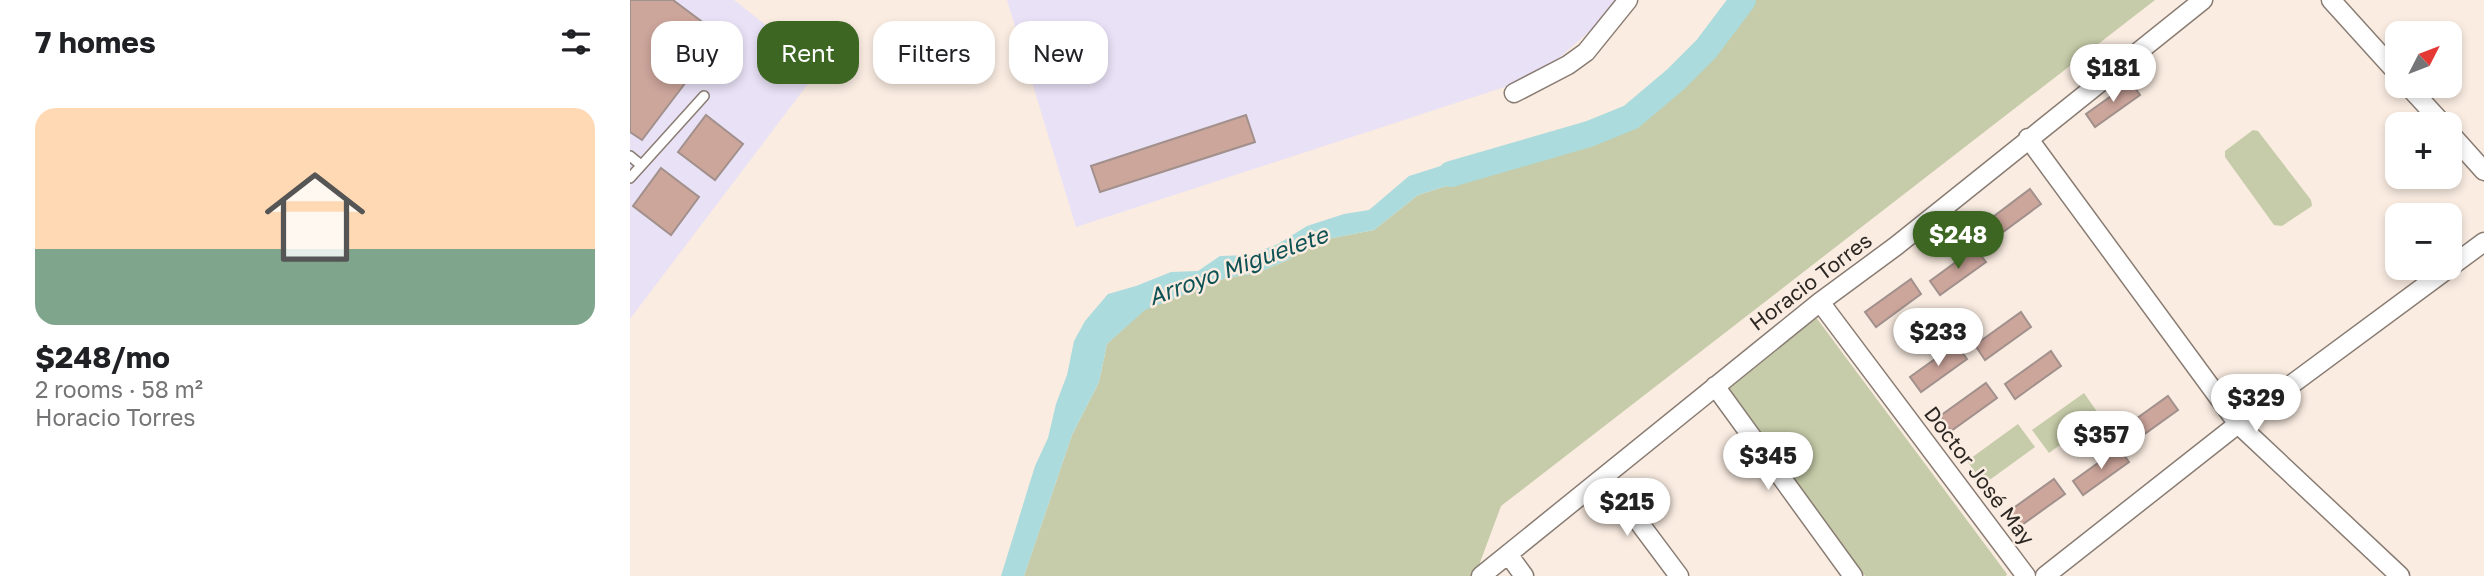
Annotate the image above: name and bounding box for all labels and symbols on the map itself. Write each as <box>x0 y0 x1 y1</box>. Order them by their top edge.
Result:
north arrow <box>2385 21 2462 98</box>
pin: $181 <box>2072 44 2154 104</box>
pin: $248 <box>1917 212 1999 271</box>
water label: Arroyo Miguelete <box>1144 219 1333 311</box>
street label: Horacio Torres <box>1744 227 1877 336</box>
pin: $233 <box>1897 308 1979 368</box>
pin: $329 <box>2215 374 2297 434</box>
street label: Doctor José May <box>1919 401 2041 550</box>
pin: $357 <box>2060 412 2142 471</box>
pin: $345 <box>1727 433 1809 492</box>
pin: $215 <box>1586 478 1668 538</box>

